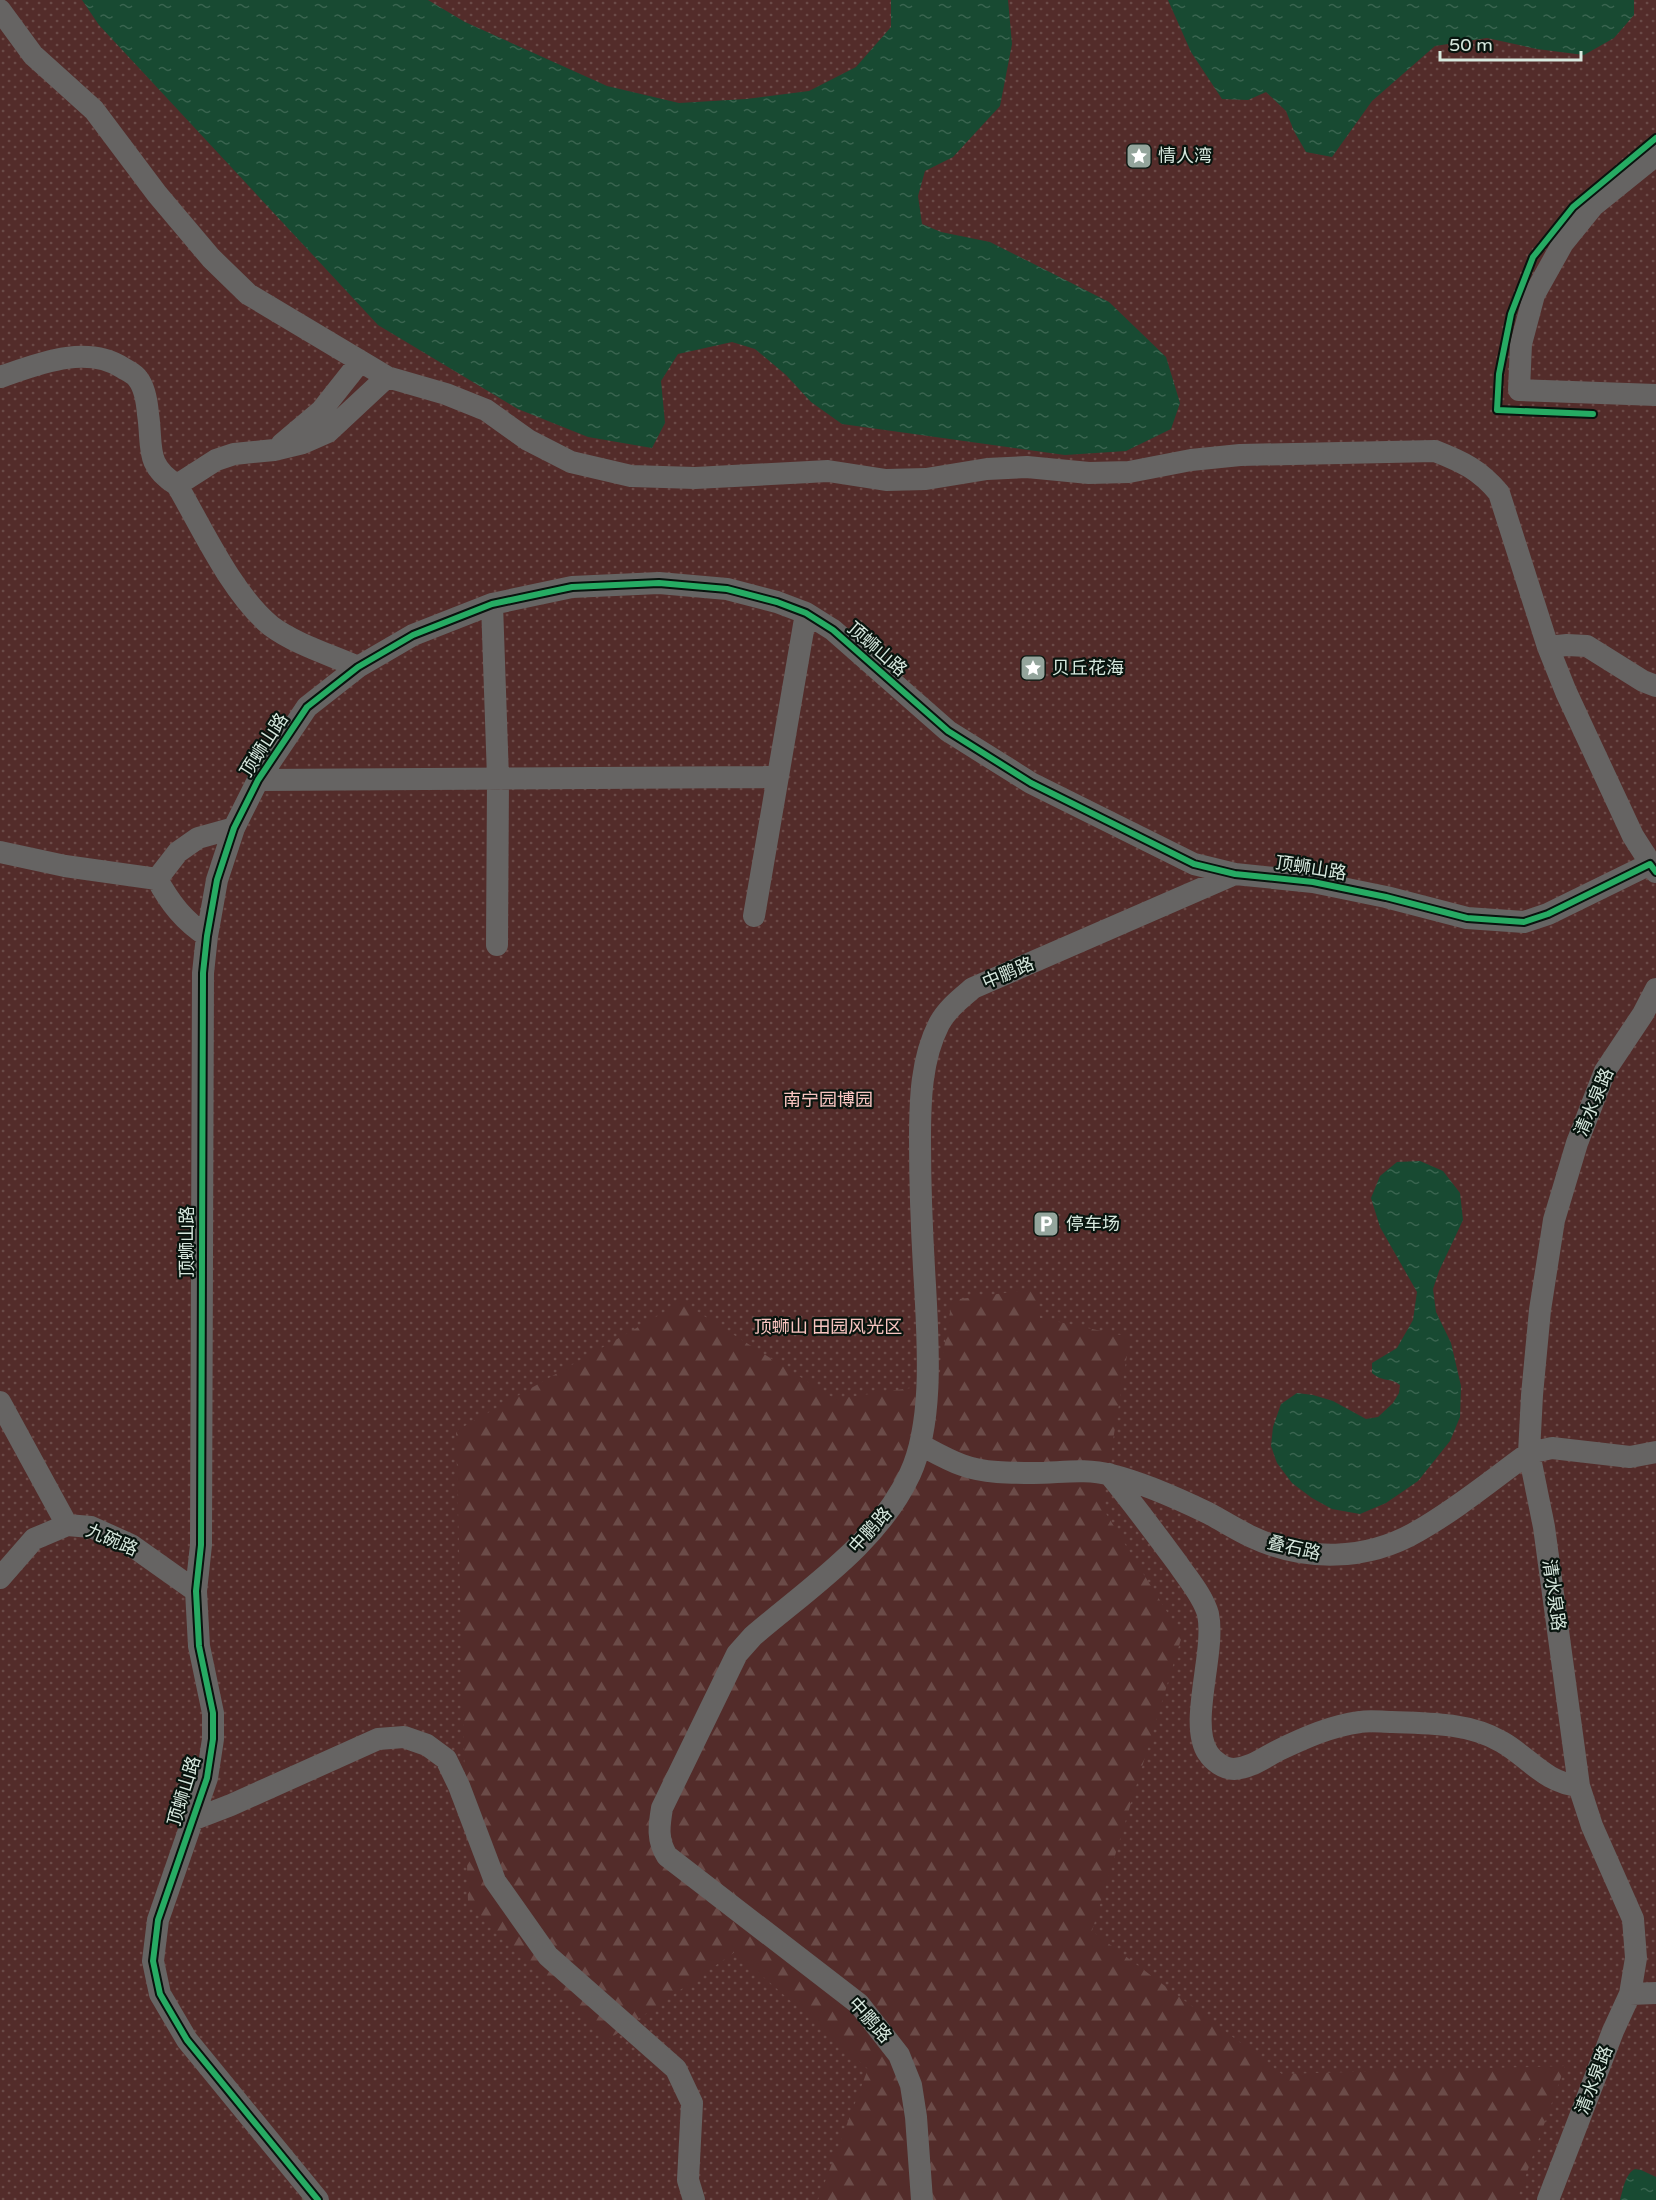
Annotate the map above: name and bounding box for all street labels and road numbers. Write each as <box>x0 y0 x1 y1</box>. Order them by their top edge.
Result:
street label: 顶蛳山路 <box>843 617 911 681</box>
street label: 顶蛳山路 <box>235 709 293 781</box>
street label: 顶蛳山路 <box>1274 852 1348 884</box>
street label: 中鹏路 <box>979 952 1037 994</box>
street label: 清水泉路 <box>1570 1065 1618 1139</box>
street label: 顶蛳山路 <box>176 1206 198 1278</box>
street label: 中鹏路 <box>844 1503 896 1557</box>
street label: 九碗路 <box>83 1519 141 1561</box>
street label: 叠石路 <box>1265 1531 1323 1565</box>
street label: 清水泉路 <box>1538 1558 1570 1632</box>
street label: 顶蛳山路 <box>163 1753 205 1829</box>
street label: 中鹏路 <box>844 1993 896 2047</box>
street label: 清水泉路 <box>1571 2042 1617 2118</box>

